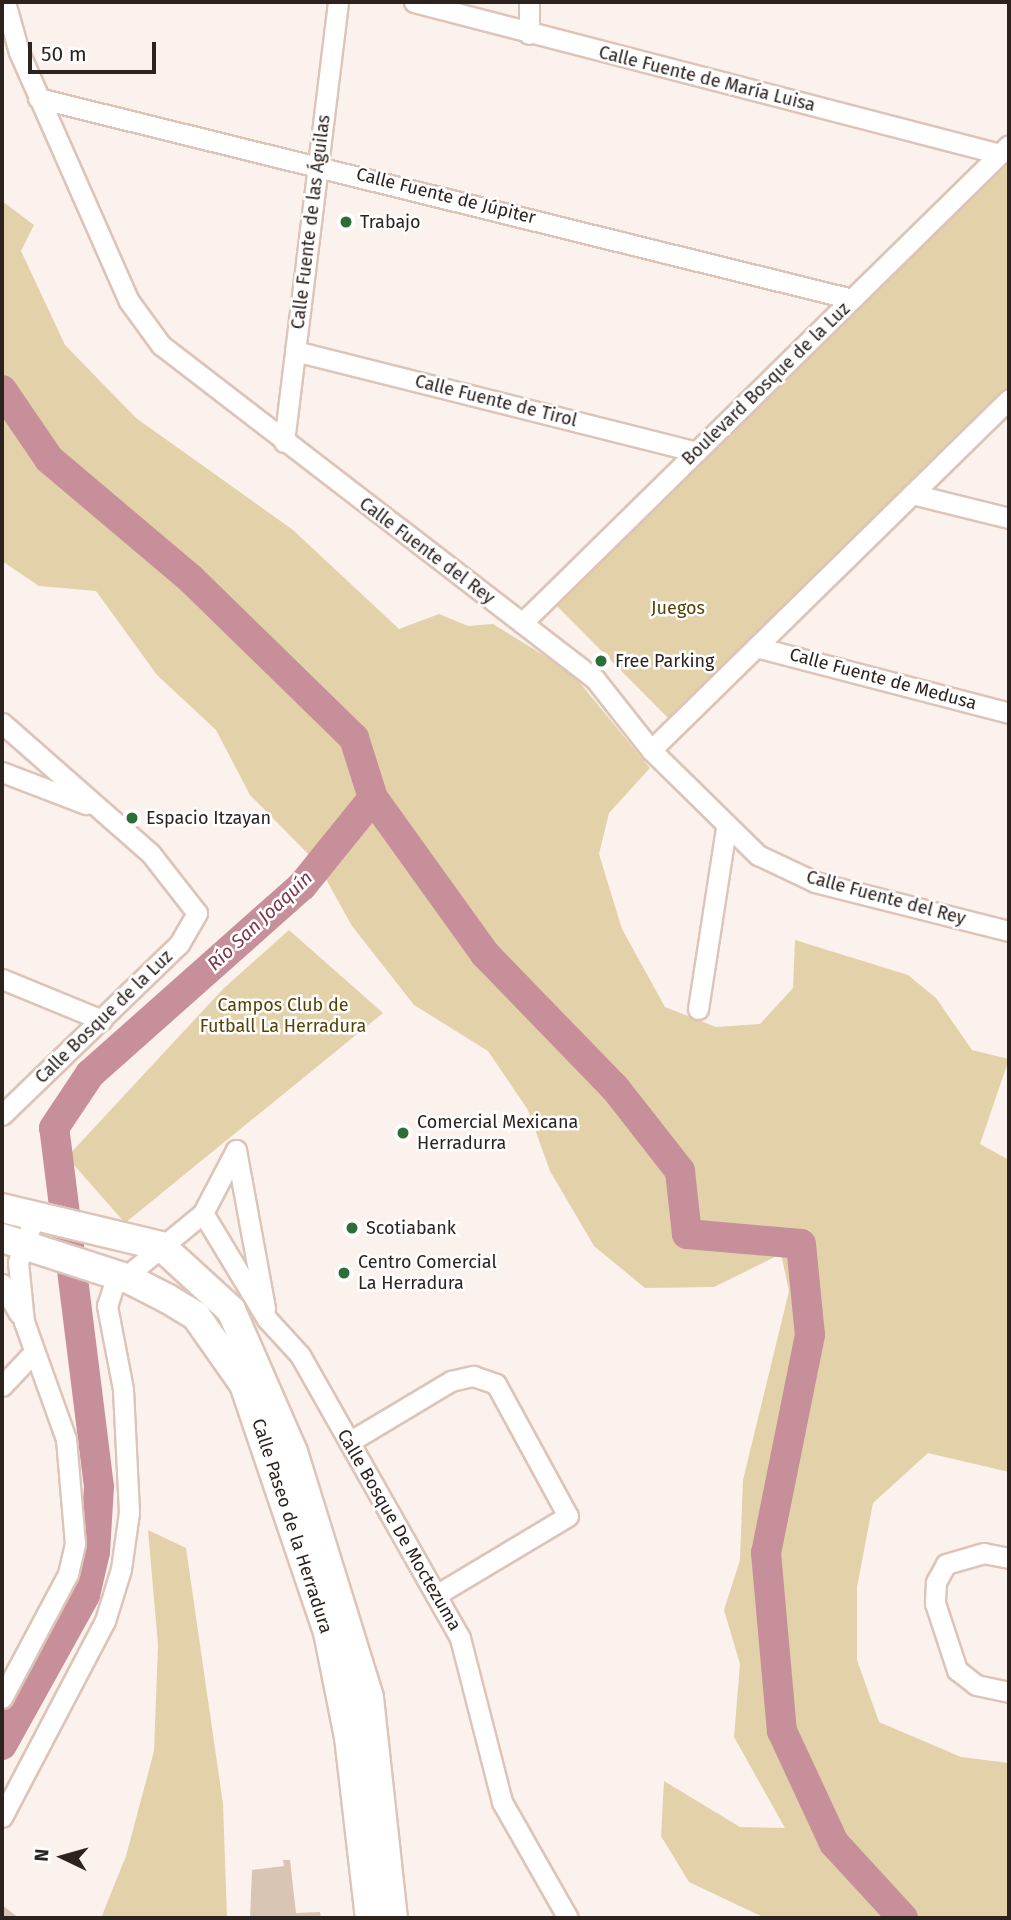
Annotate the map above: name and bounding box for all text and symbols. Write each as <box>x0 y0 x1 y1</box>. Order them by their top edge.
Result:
scale bar <box>32 28 159 72</box>
text: 50 m <box>41 41 87 67</box>
street label: Calle Fuente de María Luisa <box>597 42 817 116</box>
street label: Calle Fuente de las Águilas <box>287 114 335 330</box>
street label: Calle Fuente de Júpiter <box>354 163 538 229</box>
place label: Trabajo <box>360 211 421 233</box>
marker: Trabajo <box>338 214 354 230</box>
street label: Boulevard Bosque de la Luz <box>678 298 854 470</box>
street label: Calle Fuente de Tirol <box>413 370 579 432</box>
street label: Calle Fuente del Rey <box>355 493 499 609</box>
park label: Juegos <box>651 597 705 619</box>
street label: Calle Fuente de Medusa <box>787 644 979 714</box>
place label: Free Parking <box>615 650 714 672</box>
marker: Free Parking <box>593 653 609 669</box>
place label: Espacio Itzayan <box>146 807 271 829</box>
marker: Espacio Itzayan <box>124 810 140 826</box>
street label: Calle Fuente del Rey <box>804 866 968 930</box>
water label: Río San Joaquín <box>203 867 317 975</box>
street label: Calle Bosque de la Luz <box>31 946 177 1088</box>
park label: Campos Club de Futball La Herradura <box>200 995 366 1038</box>
place label: Comercial Mexicana Herradurra <box>417 1112 578 1154</box>
marker: Comercial Mexicana Herradurra <box>395 1125 411 1141</box>
place label: Scotiabank <box>366 1217 456 1239</box>
marker: Scotiabank <box>344 1220 360 1236</box>
place label: Centro Comercial La Herradura <box>358 1252 497 1294</box>
marker: Centro Comercial La Herradura <box>336 1265 352 1281</box>
street label: Calle Paseo de la Herradura <box>247 1416 337 1636</box>
street label: Calle Bosque De Moctezuma <box>332 1426 466 1634</box>
north arrow <box>28 1822 98 1892</box>
text: N <box>30 1848 54 1862</box>

